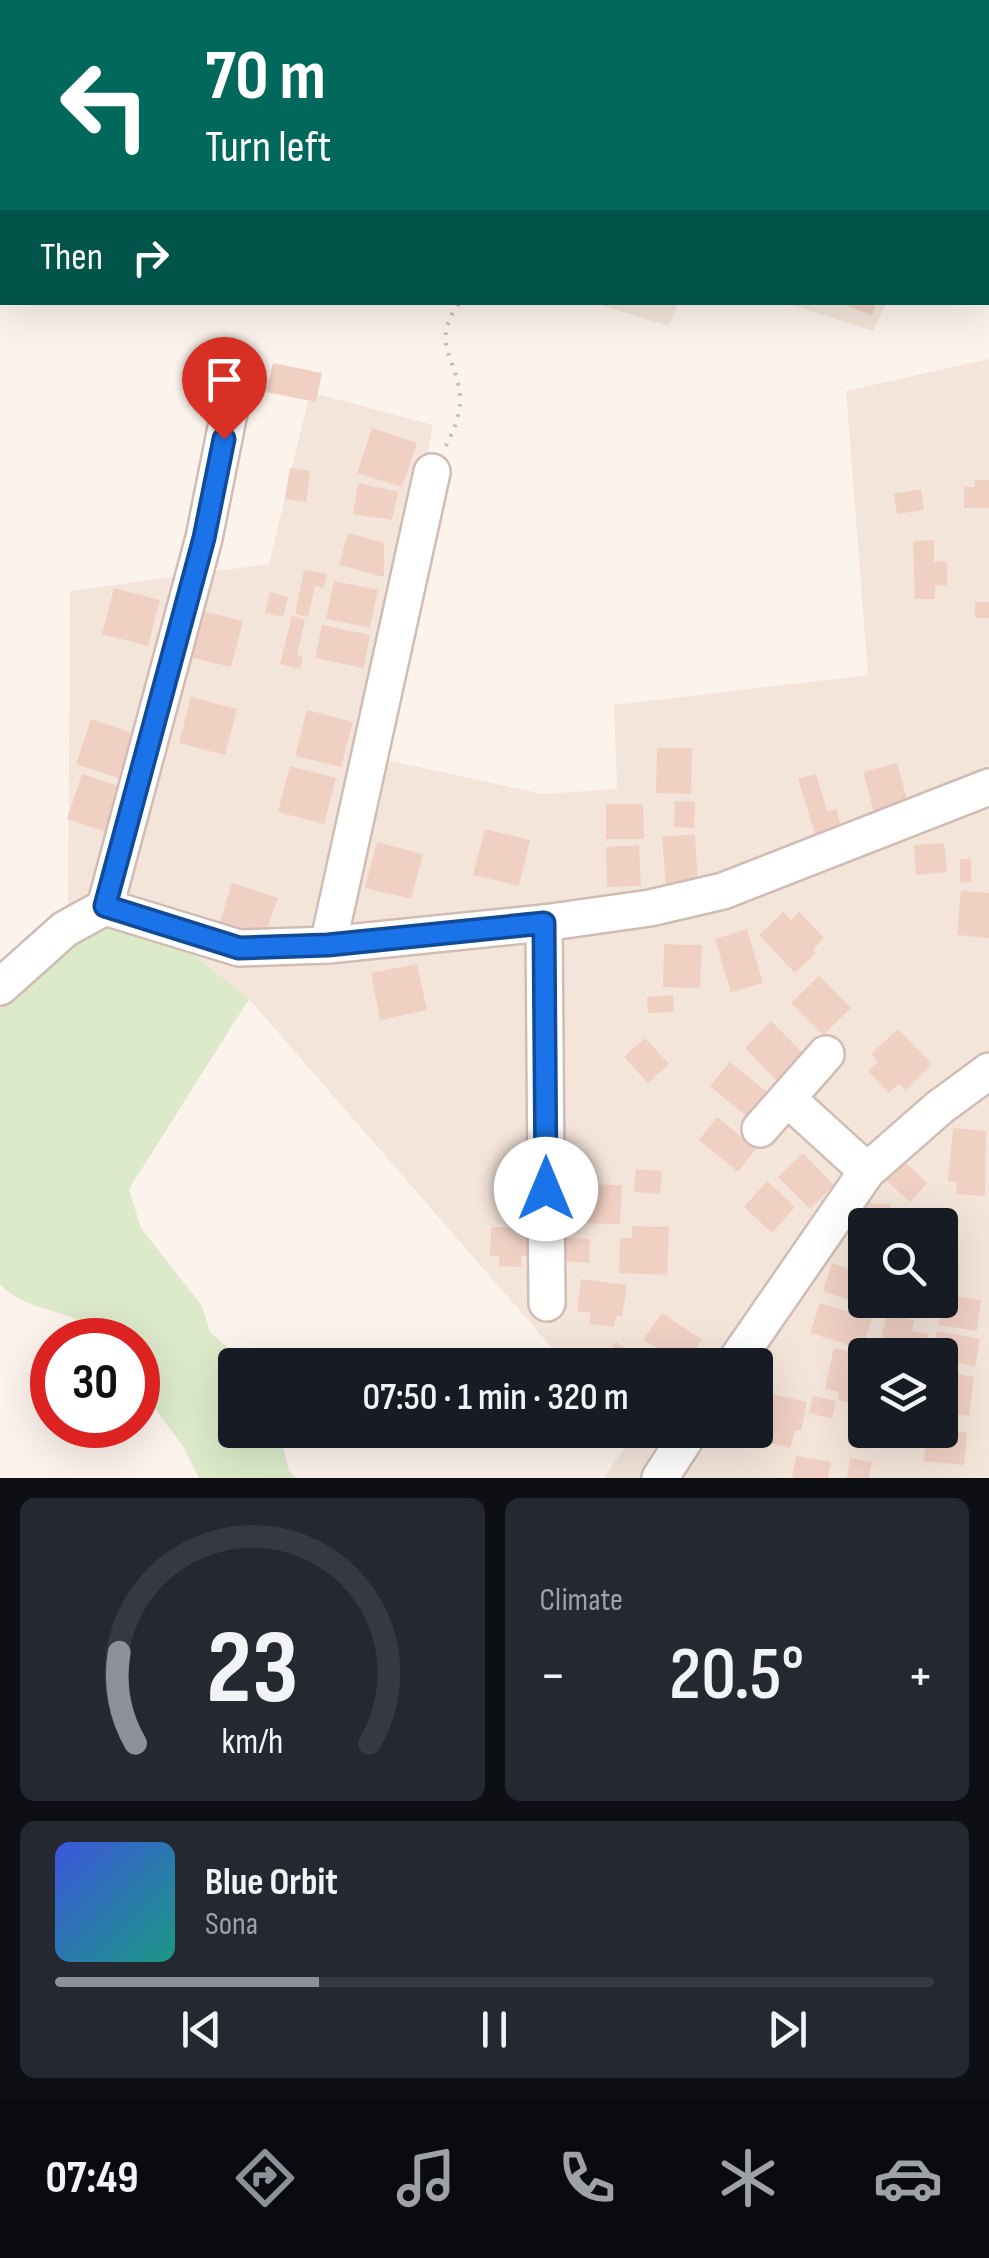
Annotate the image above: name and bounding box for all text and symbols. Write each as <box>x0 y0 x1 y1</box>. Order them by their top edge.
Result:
text: 70 m <box>205 35 326 119</box>
icon: left <box>40 40 170 170</box>
text: Turn left <box>205 120 331 175</box>
icon: right <box>123 230 178 285</box>
text: Then <box>40 235 103 280</box>
pin <box>182 337 267 440</box>
icon: arrive <box>197 352 252 407</box>
position arrow <box>494 1137 598 1241</box>
map controls <box>848 1208 958 1448</box>
button: search <box>848 1208 958 1318</box>
speed limit sign: 30 <box>30 1318 160 1448</box>
button: layers <box>848 1338 958 1448</box>
text: 07:50 · 1 min · 320 m <box>362 1375 629 1420</box>
text: Climate <box>540 1581 623 1620</box>
text: 23 <box>206 1607 298 1732</box>
text: 20.5° <box>669 1630 804 1721</box>
text: − <box>540 1643 566 1710</box>
text: + <box>907 1643 934 1710</box>
text: km/h <box>221 1721 283 1764</box>
text: Blue Orbit <box>205 1860 338 1905</box>
text: Sona <box>205 1905 258 1944</box>
icon: previous <box>174 2002 229 2057</box>
icon: pause <box>467 2002 522 2057</box>
icon: next <box>760 2002 815 2057</box>
icon: directions <box>230 2143 300 2213</box>
icon: music <box>391 2143 461 2213</box>
icon: phone <box>552 2143 622 2213</box>
icon: climate <box>713 2143 783 2213</box>
icon: car <box>873 2143 943 2213</box>
text: 07:49 <box>45 2151 139 2206</box>

